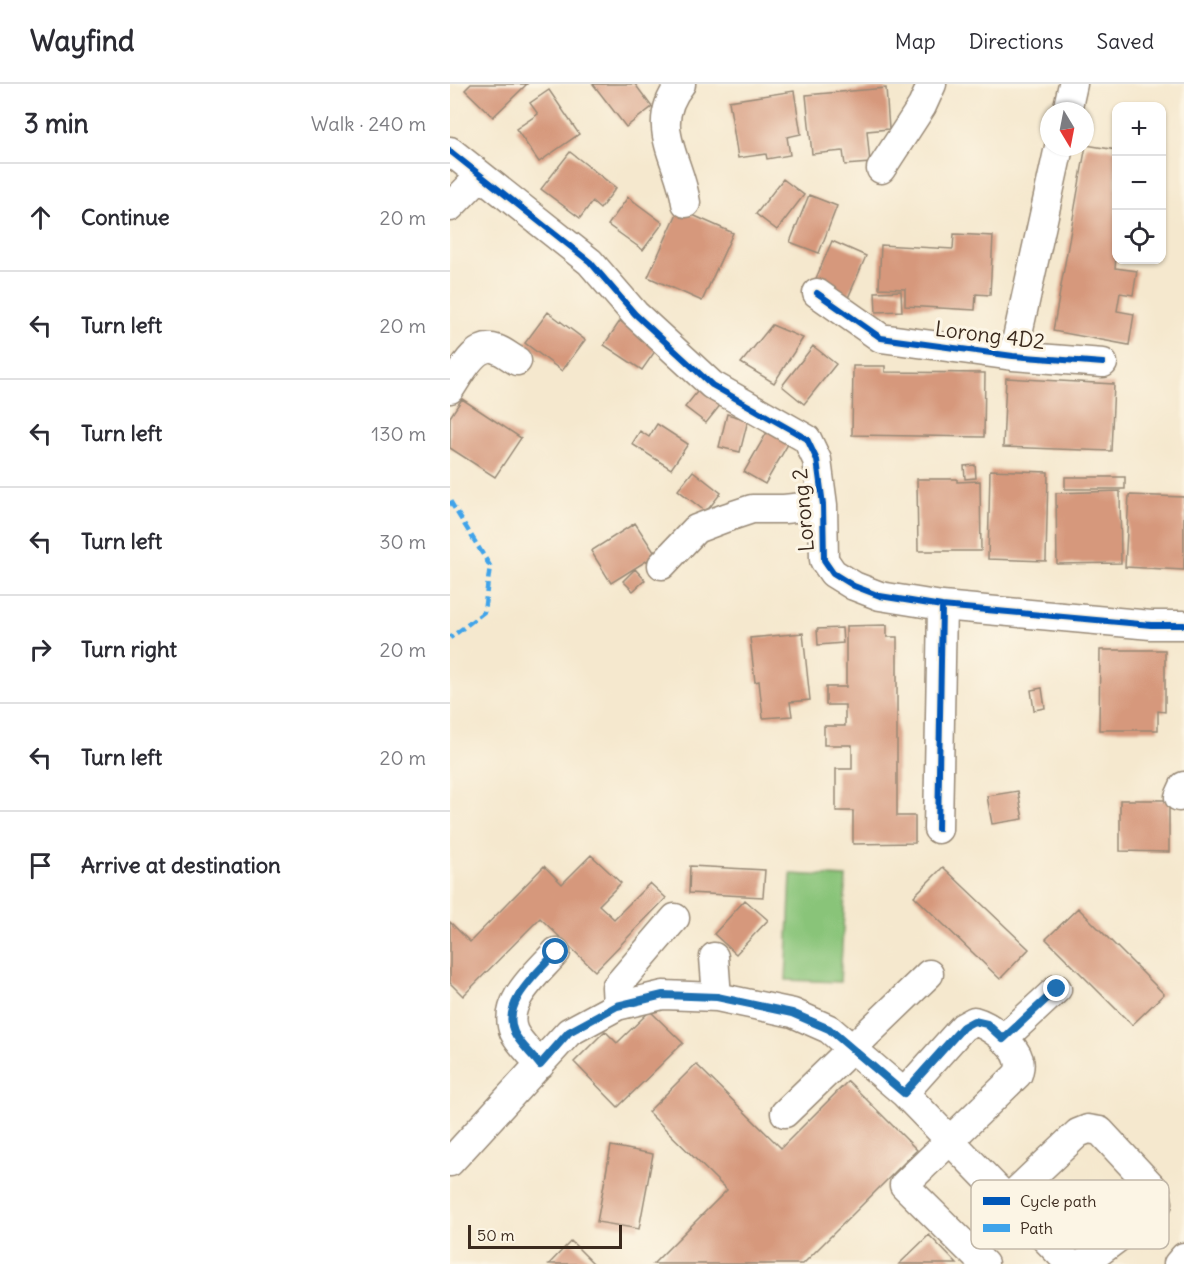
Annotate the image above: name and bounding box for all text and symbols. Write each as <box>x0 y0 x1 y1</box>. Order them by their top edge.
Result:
text: Wayfind <box>30 23 134 59</box>
text: Map <box>895 28 936 55</box>
text: Directions <box>969 28 1063 55</box>
text: Saved <box>1096 28 1154 55</box>
north arrow <box>1040 102 1094 156</box>
map controls <box>1112 102 1166 264</box>
button: + <box>1112 102 1166 156</box>
text: 3 min <box>24 107 89 140</box>
text: Walk · 240 m <box>311 111 426 136</box>
button: − <box>1112 156 1166 210</box>
icon: ahead <box>24 201 57 234</box>
text: Continue <box>81 203 170 231</box>
text: 20 m <box>380 205 426 230</box>
button: locate <box>1112 210 1166 264</box>
icon: left <box>24 309 57 342</box>
text: Turn left <box>81 311 162 339</box>
text: 20 m <box>380 313 426 338</box>
street label: Lorong 4D2 <box>933 315 1047 355</box>
icon: left <box>24 417 57 450</box>
text: Turn left <box>81 419 162 447</box>
text: 130 m <box>371 421 426 446</box>
street label: Lorong 2 <box>786 467 820 553</box>
icon: left <box>24 525 57 558</box>
text: Turn left <box>81 527 162 555</box>
text: 30 m <box>379 529 426 554</box>
icon: right <box>24 633 57 666</box>
text: Turn right <box>81 635 177 663</box>
text: 20 m <box>380 637 426 662</box>
icon: left <box>24 741 57 774</box>
text: Turn left <box>81 743 162 771</box>
text: 20 m <box>380 745 426 770</box>
icon: arrive <box>24 849 57 882</box>
text: Arrive at destination <box>81 851 281 879</box>
route start <box>542 938 568 964</box>
route end <box>1043 975 1069 1001</box>
legend <box>971 1180 1169 1249</box>
text: Cycle path <box>1020 1191 1096 1211</box>
text: Path <box>1020 1218 1053 1238</box>
scale bar <box>468 1222 622 1250</box>
text: 50 m <box>477 1225 515 1245</box>

